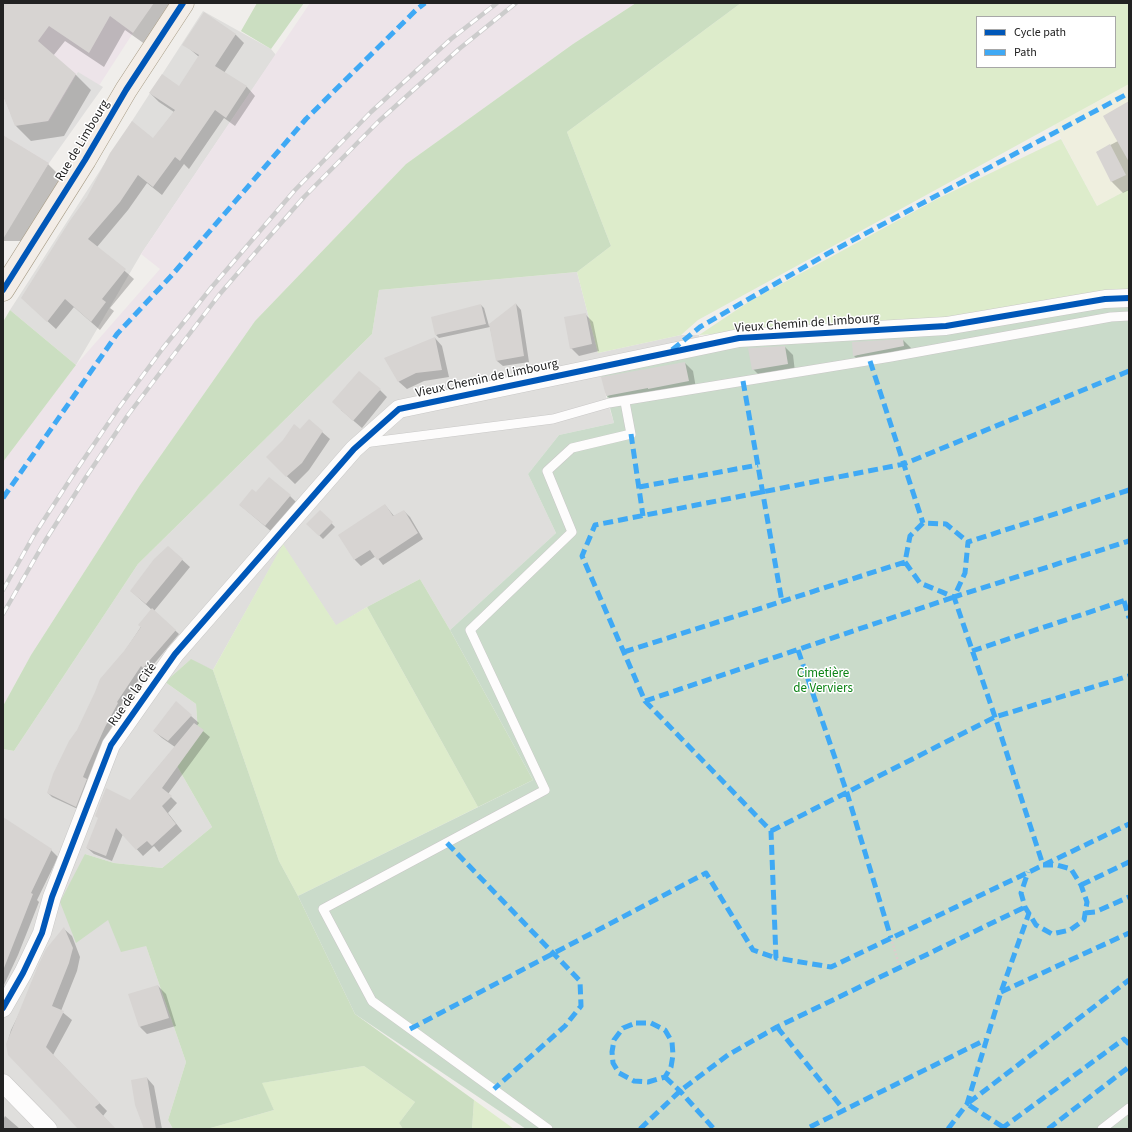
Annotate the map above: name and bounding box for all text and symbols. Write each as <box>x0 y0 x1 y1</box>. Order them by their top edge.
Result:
legend <box>976 16 1116 68</box>
text: Cycle path <box>1014 24 1066 41</box>
text: Path <box>1014 44 1037 61</box>
street label: Rue de Limbourg <box>53 97 113 185</box>
street label: Vieux Chemin de Limbourg <box>734 311 880 337</box>
street label: Vieux Chemin de Limbourg <box>414 356 560 402</box>
street label: Rue de la Cité <box>106 660 160 730</box>
park label: Cimetière de Verviers <box>793 666 853 697</box>

